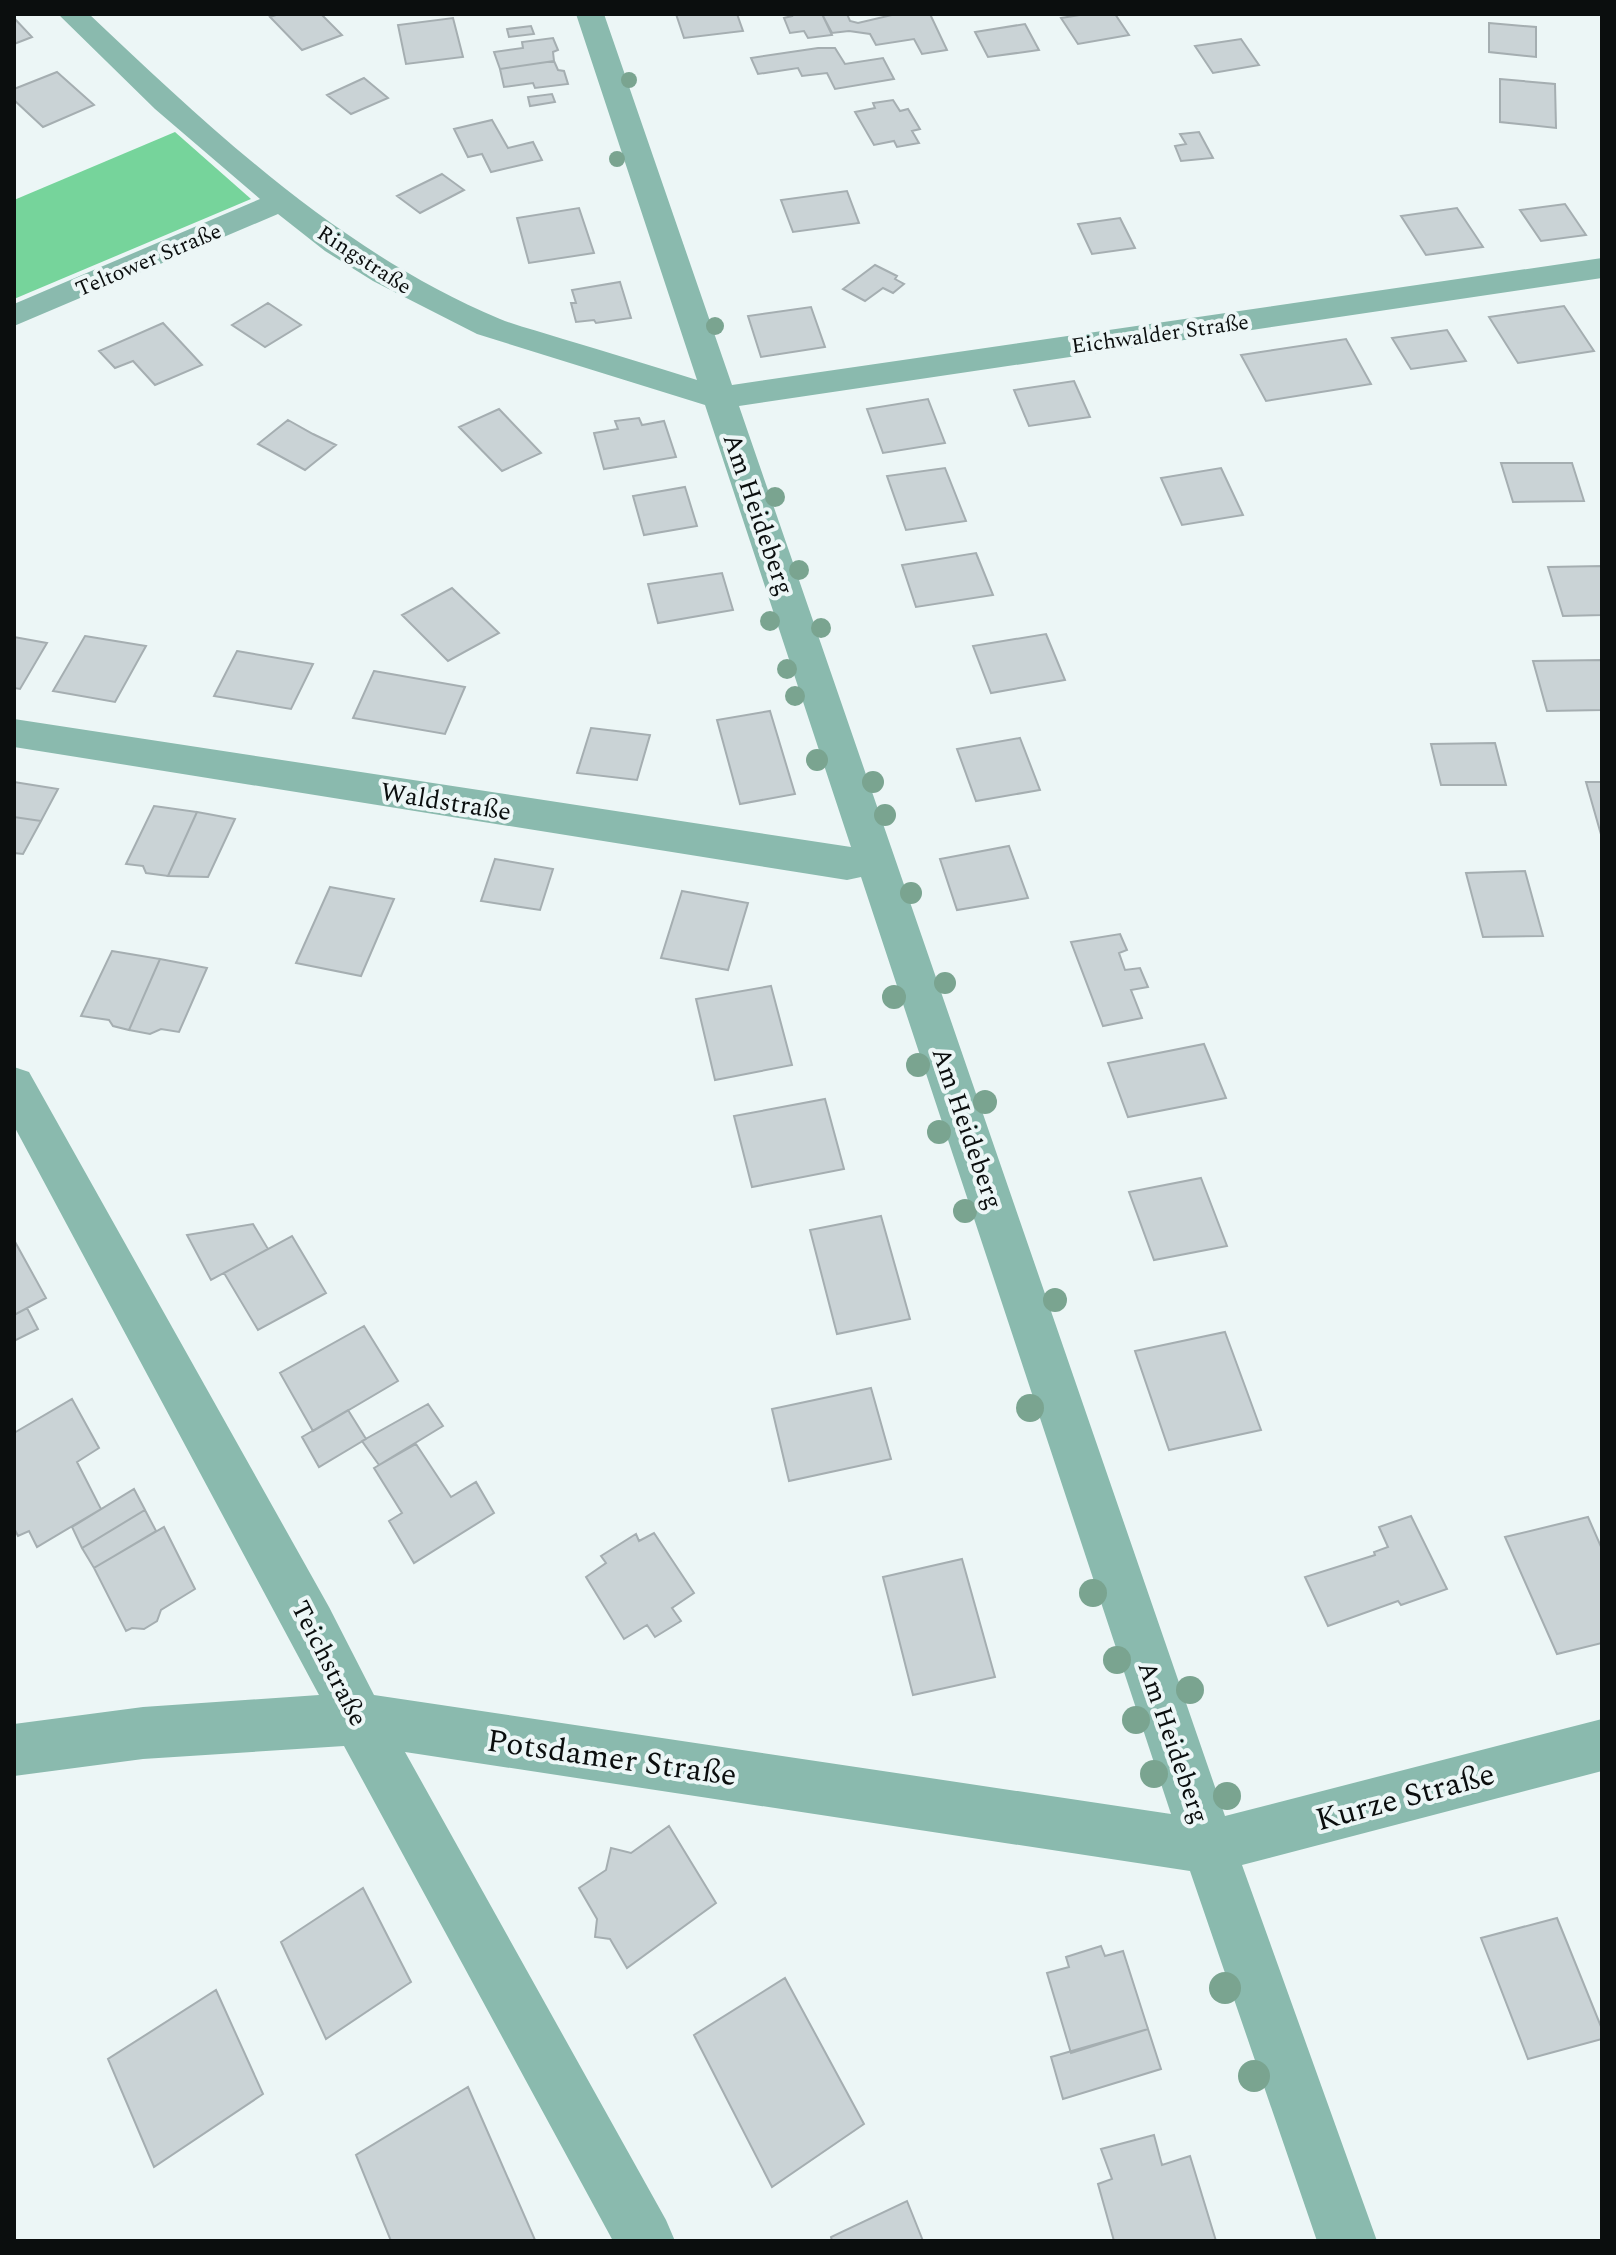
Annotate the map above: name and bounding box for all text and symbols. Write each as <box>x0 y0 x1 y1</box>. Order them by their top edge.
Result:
street label: Teltower Straße <box>71 215 227 306</box>
street label: Ringstraße <box>310 217 418 303</box>
street label: Eichwalder Straße <box>1069 306 1251 363</box>
street label: Am Heideberg <box>712 428 804 601</box>
street label: Waldstraße <box>378 772 514 832</box>
street label: Am Heideberg <box>921 1042 1013 1215</box>
street label: Teichstraße <box>280 1594 378 1733</box>
street label: Am Heideberg <box>1127 1656 1219 1829</box>
street label: Potsdamer Straße <box>484 1717 740 1800</box>
street label: Kurze Straße <box>1310 1750 1500 1845</box>

